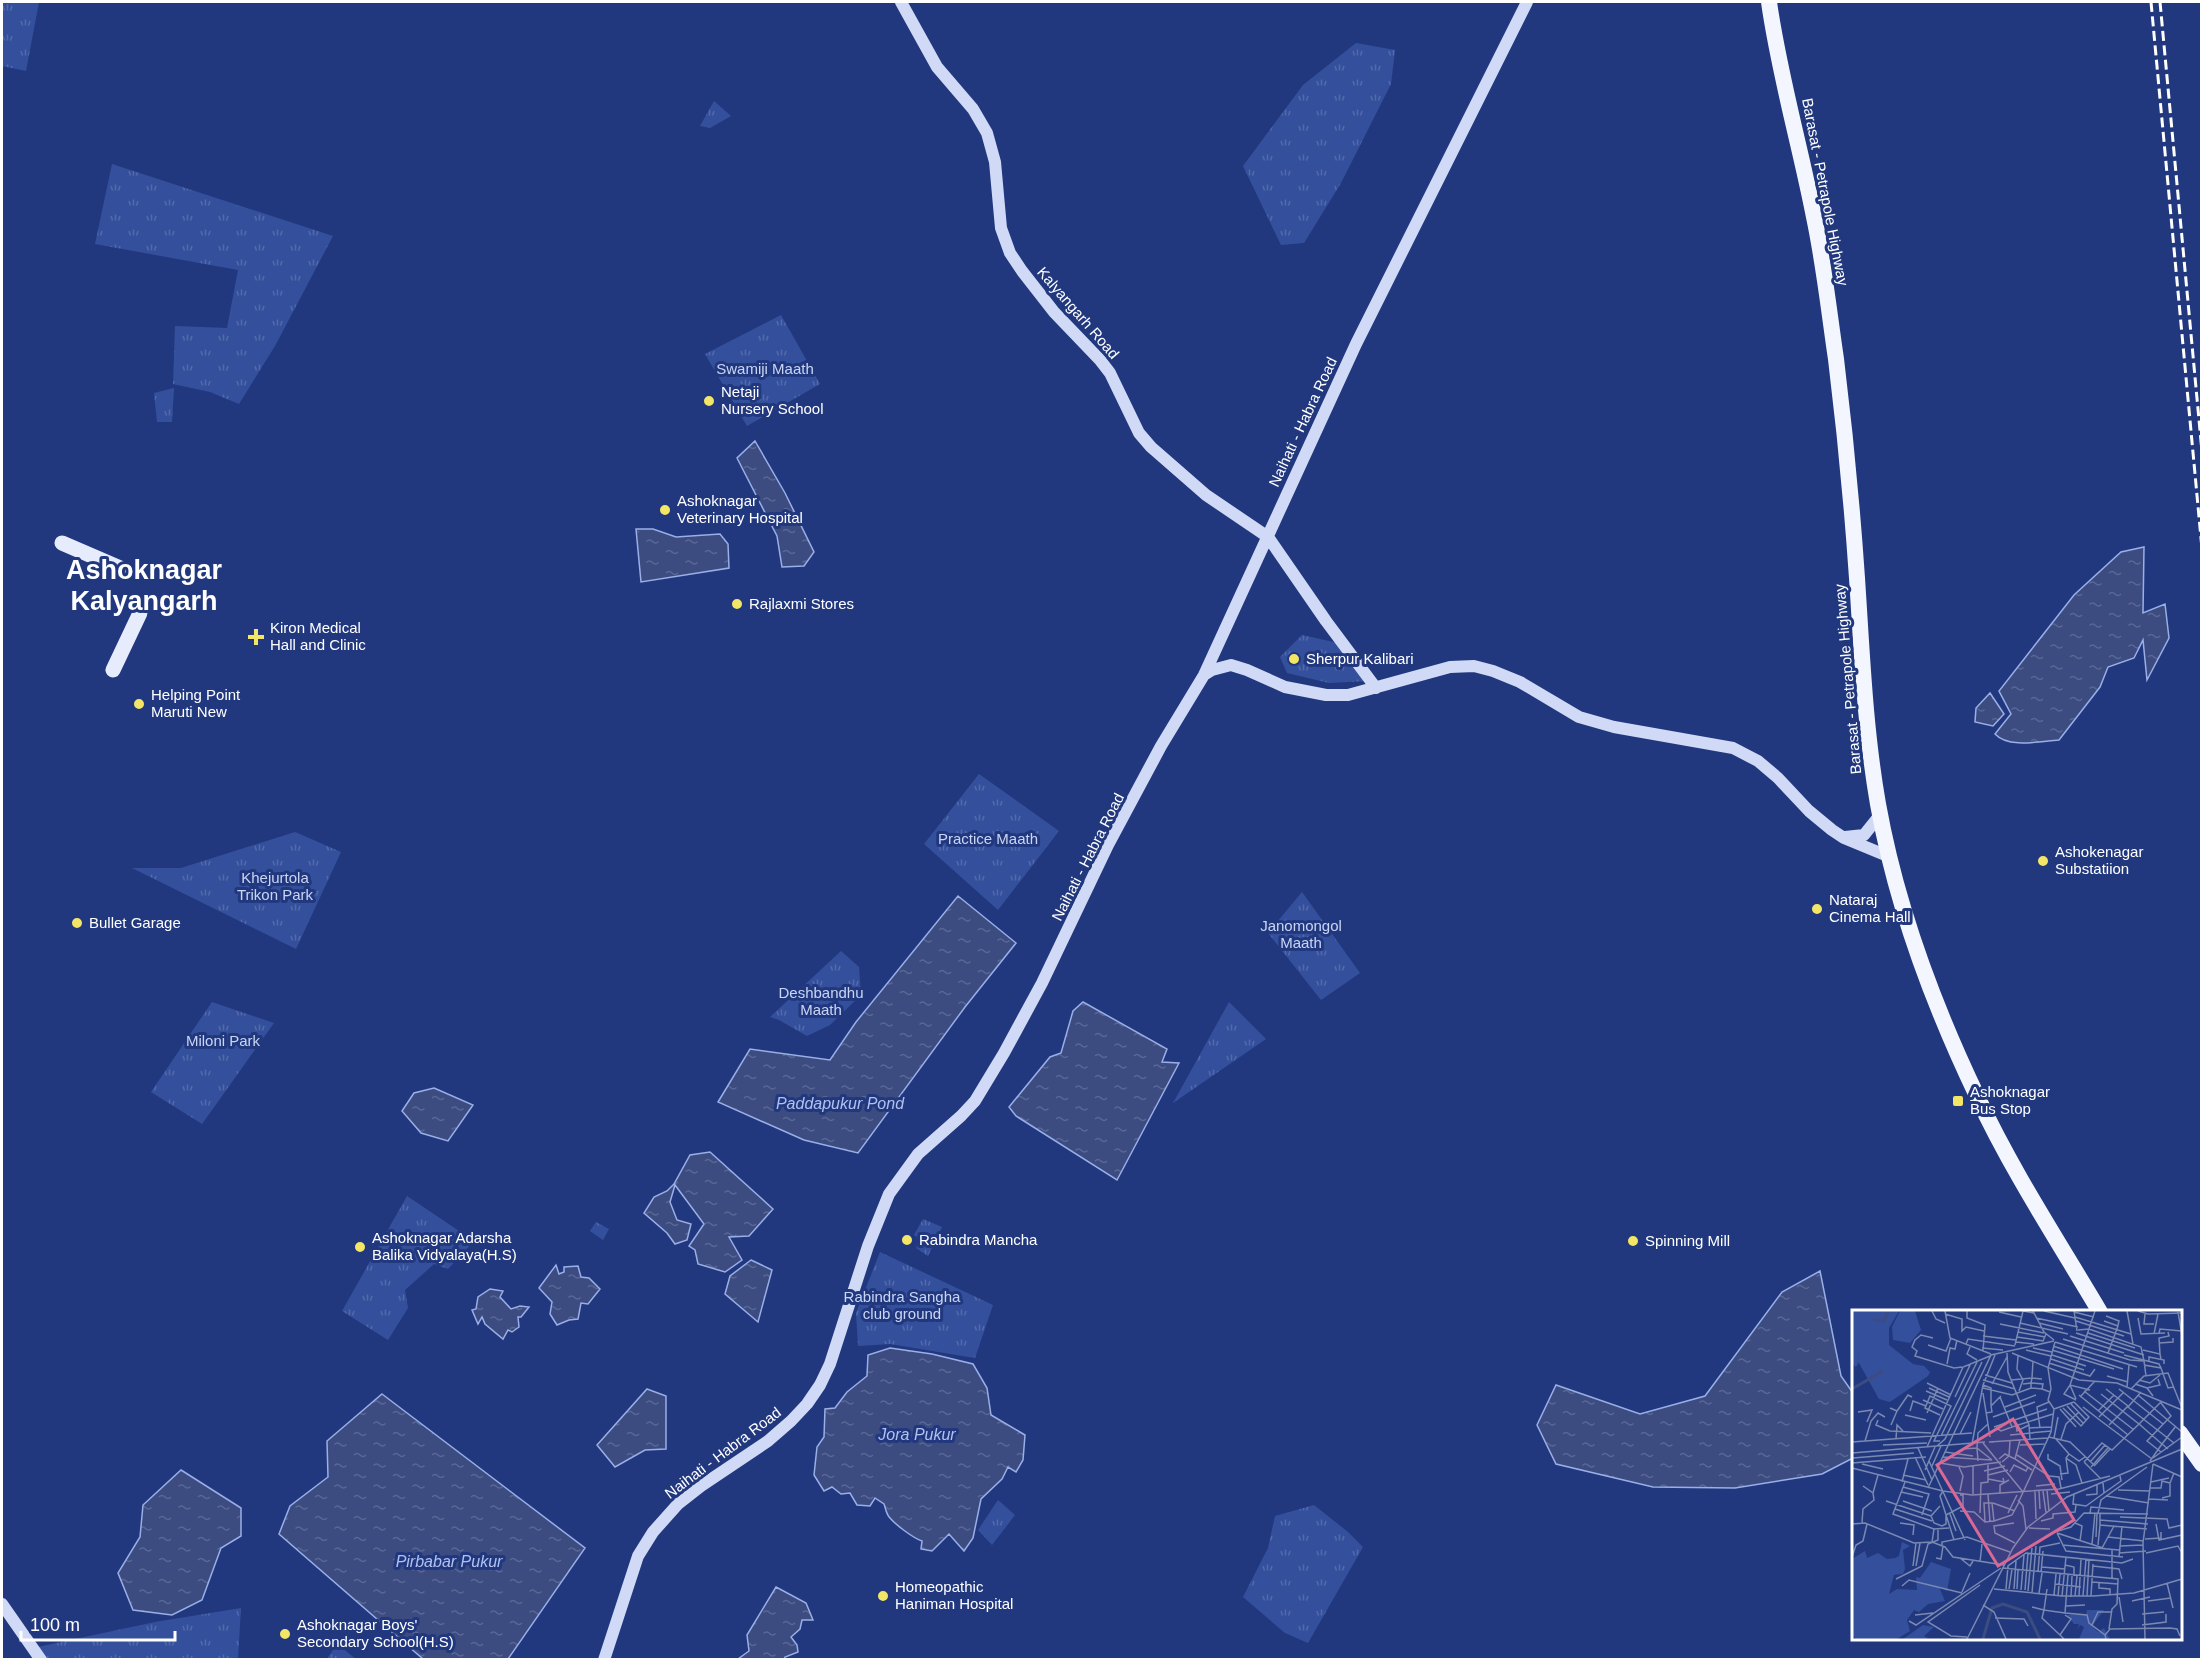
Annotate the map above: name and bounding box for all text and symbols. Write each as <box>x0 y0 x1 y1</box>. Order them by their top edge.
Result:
street label: Barasat - Petrapole Highway <box>1799 97 1852 288</box>
street label: Kalyangarh Road <box>1034 263 1123 362</box>
street label: Naihati - Habra Road <box>1265 354 1340 489</box>
park label: Swamiji Maath <box>716 360 814 377</box>
place label: Netaji Nursery School <box>721 383 824 417</box>
marker: Netaji Nursery School <box>702 394 716 408</box>
place label: Ashoknagar Veterinary Hospital <box>677 492 803 526</box>
marker: Ashoknagar Veterinary Hospital <box>658 503 672 517</box>
district label: Ashoknagar Kalyangarh <box>66 555 223 616</box>
street label: Barasat - Petrapole Highway <box>1831 583 1864 775</box>
place label: Rajlaxmi Stores <box>749 595 854 612</box>
marker: Rajlaxmi Stores <box>730 597 744 611</box>
place label: Kiron Medical Hall and Clinic <box>270 619 366 653</box>
marker: Kiron Medical Hall and Clinic <box>247 628 265 646</box>
place label: Sherpur Kalibari <box>1306 650 1414 667</box>
marker: Sherpur Kalibari <box>1287 652 1301 666</box>
place label: Helping Point Maruti New <box>151 686 241 720</box>
marker: Helping Point Maruti New <box>132 697 146 711</box>
street label: Naihati - Habra Road <box>1048 790 1127 923</box>
park label: Practice Maath <box>938 830 1038 847</box>
place label: Ashokenagar Substatiion <box>2055 843 2143 877</box>
marker: Ashokenagar Substatiion <box>2036 854 2050 868</box>
park label: Khejurtola Trikon Park <box>237 869 314 903</box>
place label: Nataraj Cinema Hall <box>1829 891 1911 925</box>
marker: Nataraj Cinema Hall <box>1810 902 1824 916</box>
place label: Bullet Garage <box>89 914 181 931</box>
marker: Bullet Garage <box>70 916 84 930</box>
park label: Janomongol Maath <box>1260 917 1342 951</box>
park label: Deshbandhu Maath <box>778 984 864 1018</box>
park label: Miloni Park <box>186 1032 261 1049</box>
place label: Ashoknagar Bus Stop <box>1970 1083 2050 1117</box>
marker: Ashoknagar Bus Stop <box>1951 1094 1965 1108</box>
water label: Paddapukur Pond <box>776 1095 905 1112</box>
place label: Ashoknagar Adarsha Balika Vidyalaya(H.S) <box>372 1229 517 1263</box>
place label: Rabindra Mancha <box>919 1231 1038 1248</box>
place label: Spinning Mill <box>1645 1232 1730 1249</box>
marker: Rabindra Mancha <box>900 1233 914 1247</box>
marker: Spinning Mill <box>1626 1234 1640 1248</box>
marker: Ashoknagar Adarsha Balika Vidyalaya(H.S) <box>353 1240 367 1254</box>
park label: Rabindra Sangha club ground <box>844 1288 961 1322</box>
inset map <box>1852 1310 2182 1640</box>
street label: Naihati - Habra Road <box>661 1403 784 1502</box>
water label: Jora Pukur <box>877 1426 956 1443</box>
water label: Pirbabar Pukur <box>396 1553 503 1570</box>
place label: Homeopathic Haniman Hospital <box>895 1578 1013 1612</box>
marker: Homeopathic Haniman Hospital <box>876 1589 890 1603</box>
scale bar <box>21 1604 176 1642</box>
text: 100 m <box>30 1615 80 1635</box>
place label: Ashoknagar Boys' Secondary School(H.S) <box>297 1616 454 1650</box>
marker: Ashoknagar Boys' Secondary School(H.S) <box>278 1627 292 1641</box>

